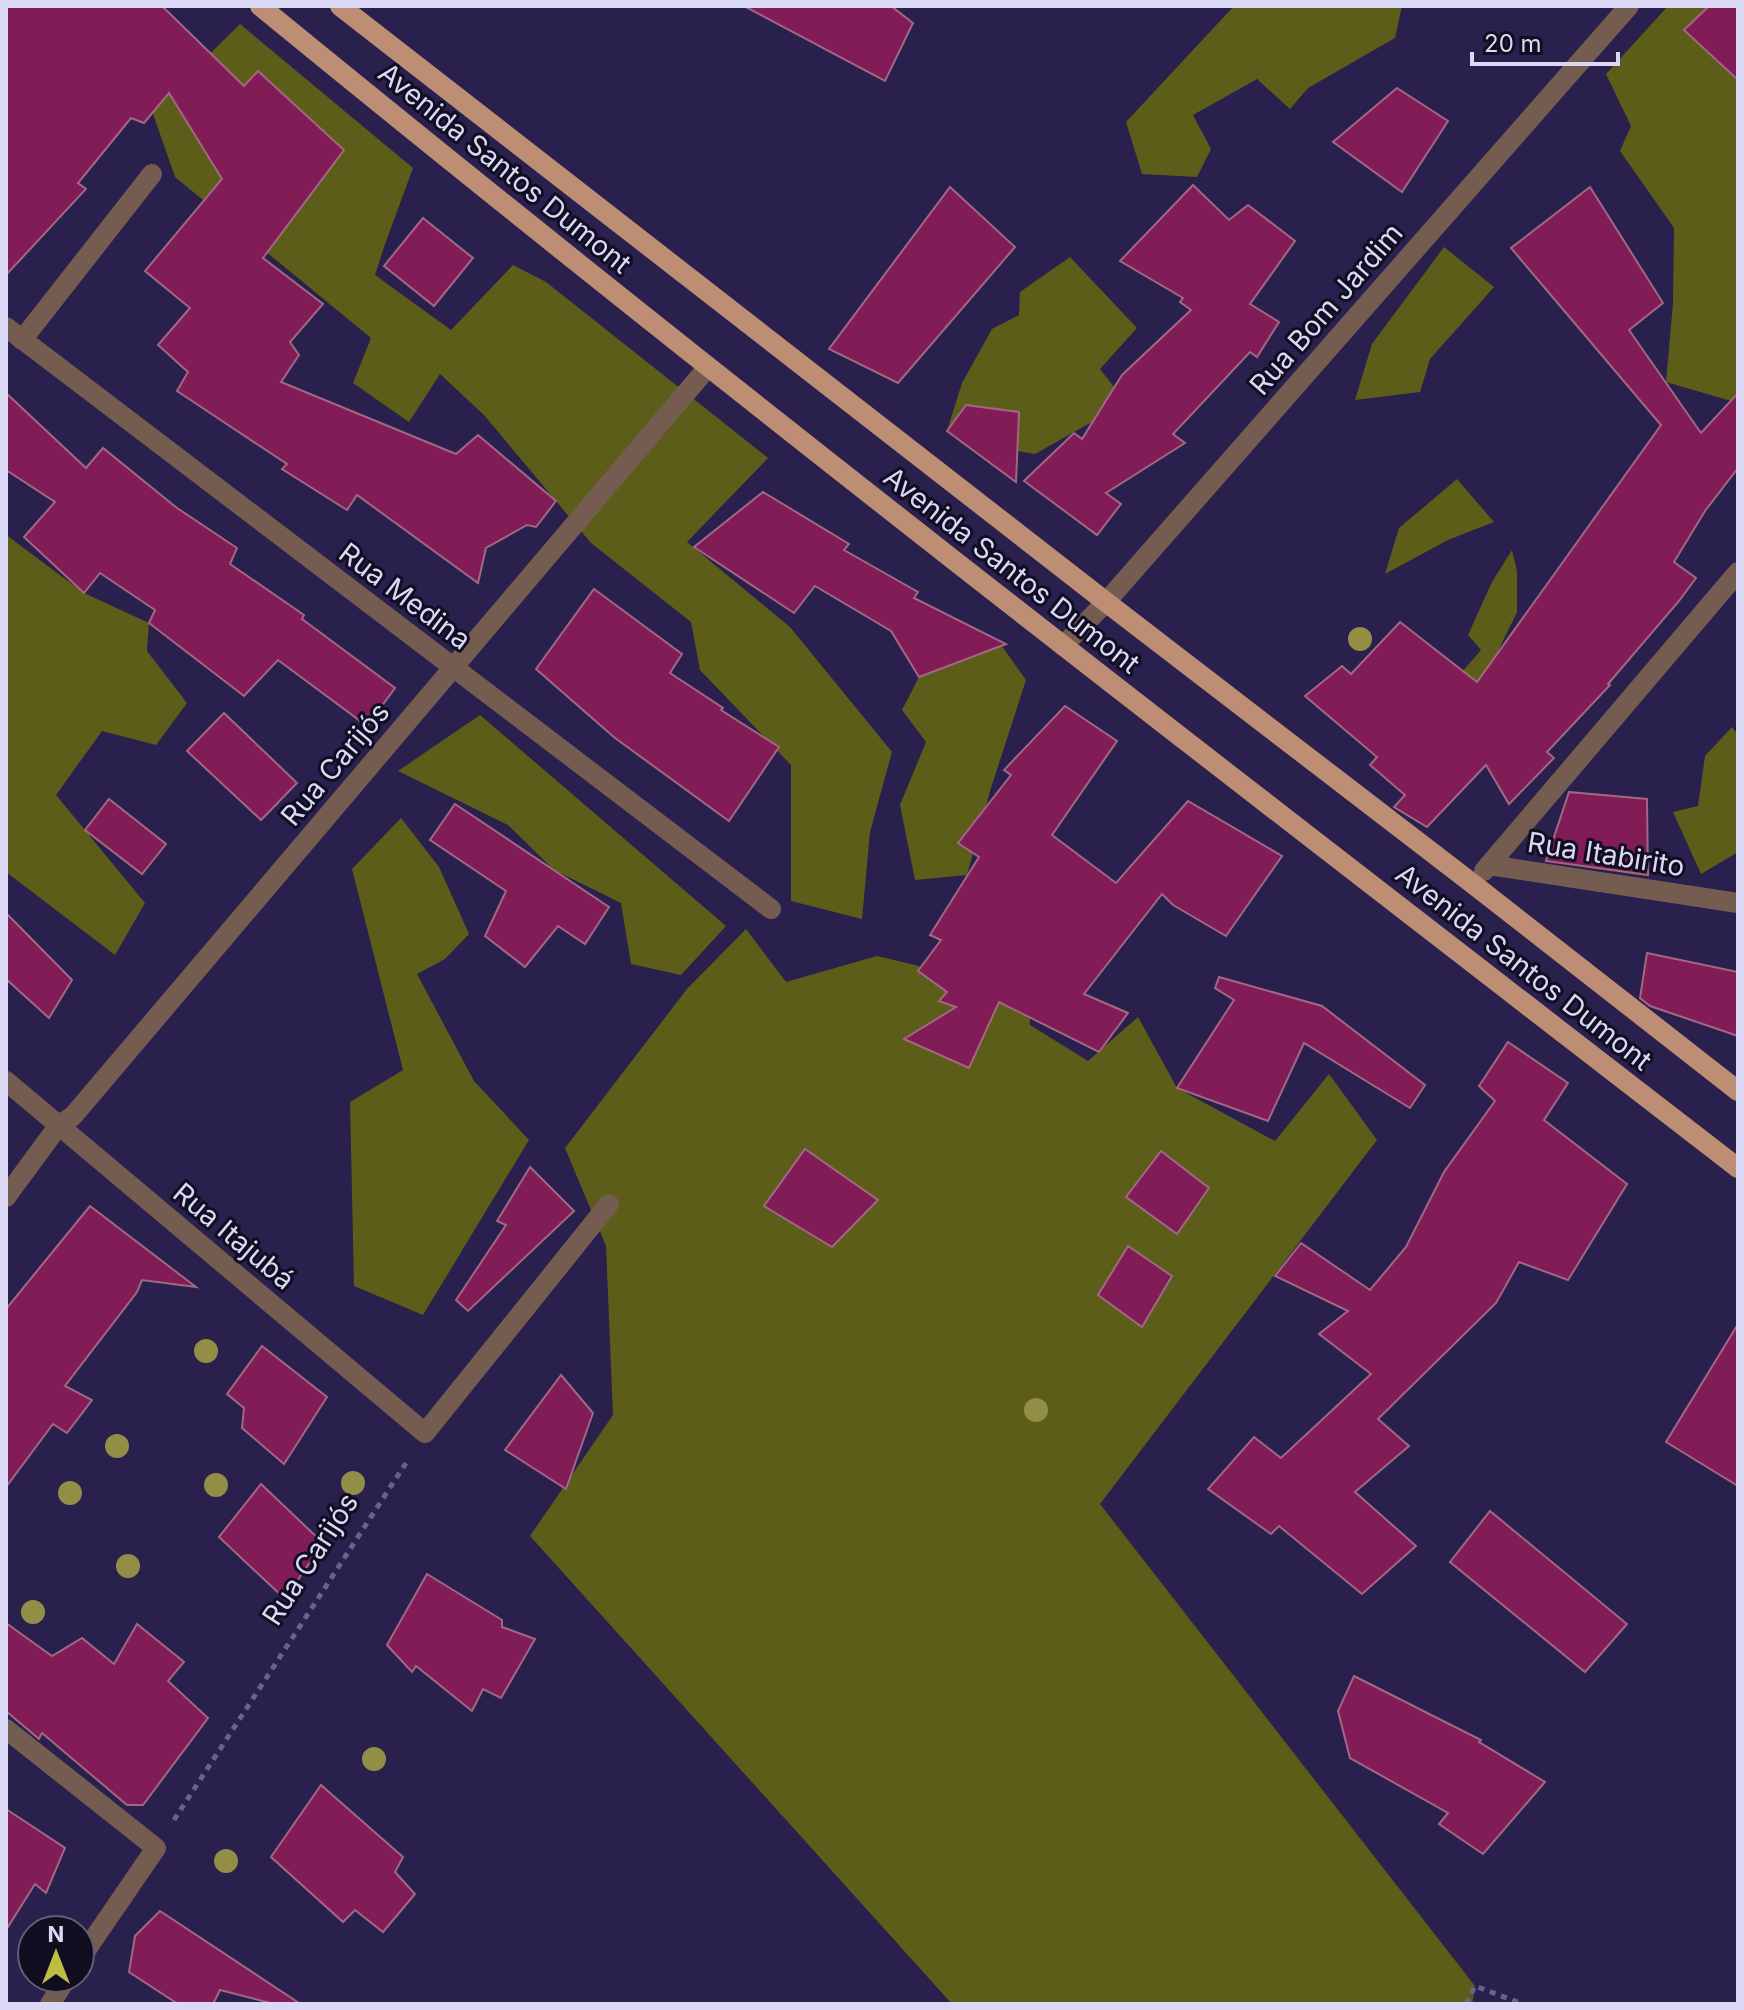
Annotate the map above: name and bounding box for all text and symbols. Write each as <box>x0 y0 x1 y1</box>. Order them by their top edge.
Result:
scale bar <box>1472 16 1618 66</box>
text: 20 m <box>1484 29 1542 58</box>
street label: Avenida Santos Dumont <box>372 56 638 280</box>
street label: Rua Bom Jardim <box>1242 216 1410 402</box>
street label: Avenida Santos Dumont <box>877 460 1147 680</box>
street label: Rua Medina <box>332 535 478 657</box>
street label: Rua Carijós <box>274 695 396 833</box>
street label: Rua Itabirito <box>1525 825 1687 883</box>
street label: Avenida Santos Dumont <box>1389 857 1659 1077</box>
street label: Rua Itajubá <box>167 1176 301 1296</box>
street label: Rua Carijós <box>255 1487 365 1631</box>
north arrow <box>16 1914 96 1994</box>
text: N <box>48 1921 64 1947</box>

